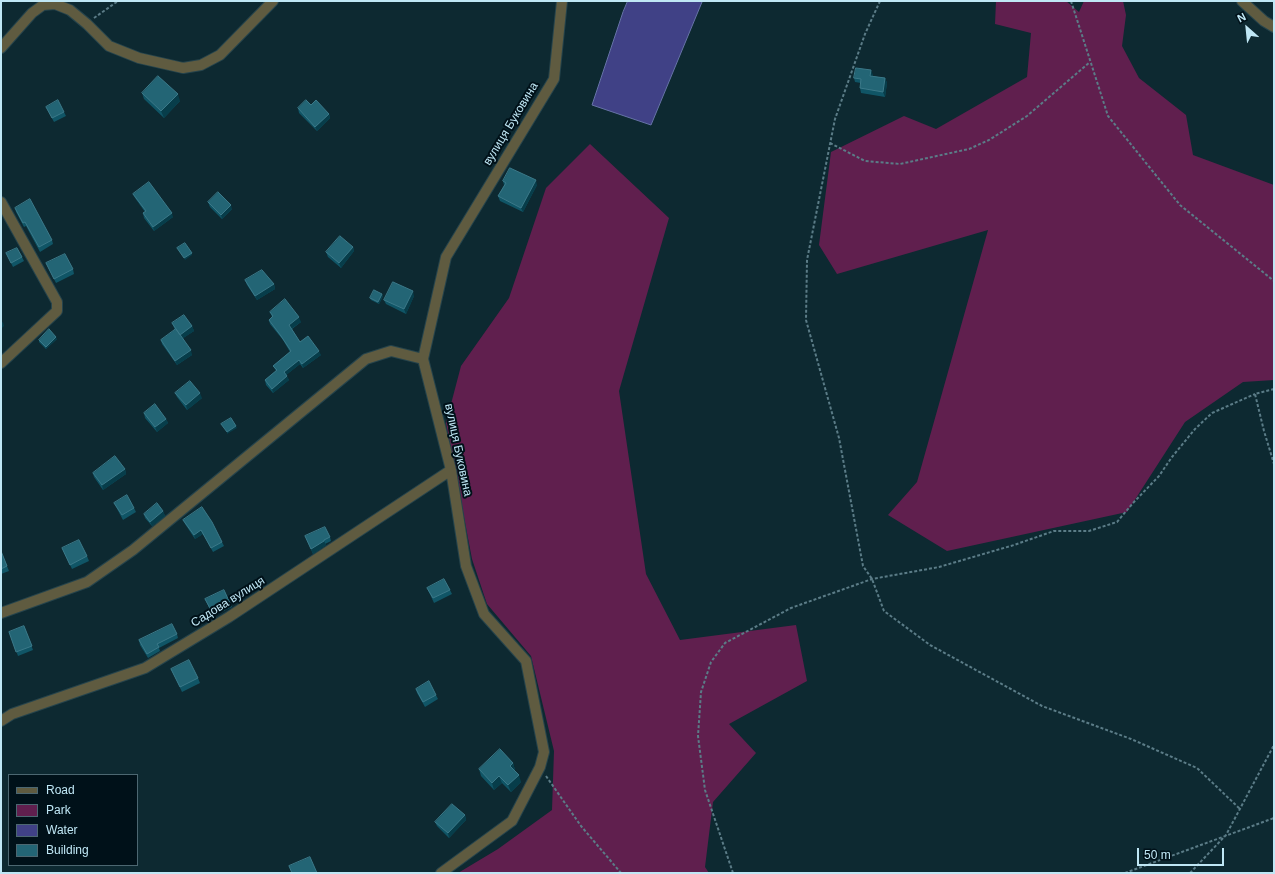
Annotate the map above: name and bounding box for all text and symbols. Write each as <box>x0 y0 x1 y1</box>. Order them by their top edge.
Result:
north arrow <box>1227 8 1267 48</box>
text: N <box>1235 10 1248 24</box>
street label: вулиця Буковина <box>481 80 541 168</box>
street label: вулиця Буковина <box>441 402 475 498</box>
street label: Садова вулиця <box>188 574 268 630</box>
legend <box>8 774 138 866</box>
text: Road <box>46 783 75 797</box>
text: Park <box>46 803 71 817</box>
text: Water <box>46 823 78 837</box>
scale bar <box>1139 840 1226 866</box>
text: Building <box>46 843 89 857</box>
text: 50 m <box>1144 848 1171 862</box>

